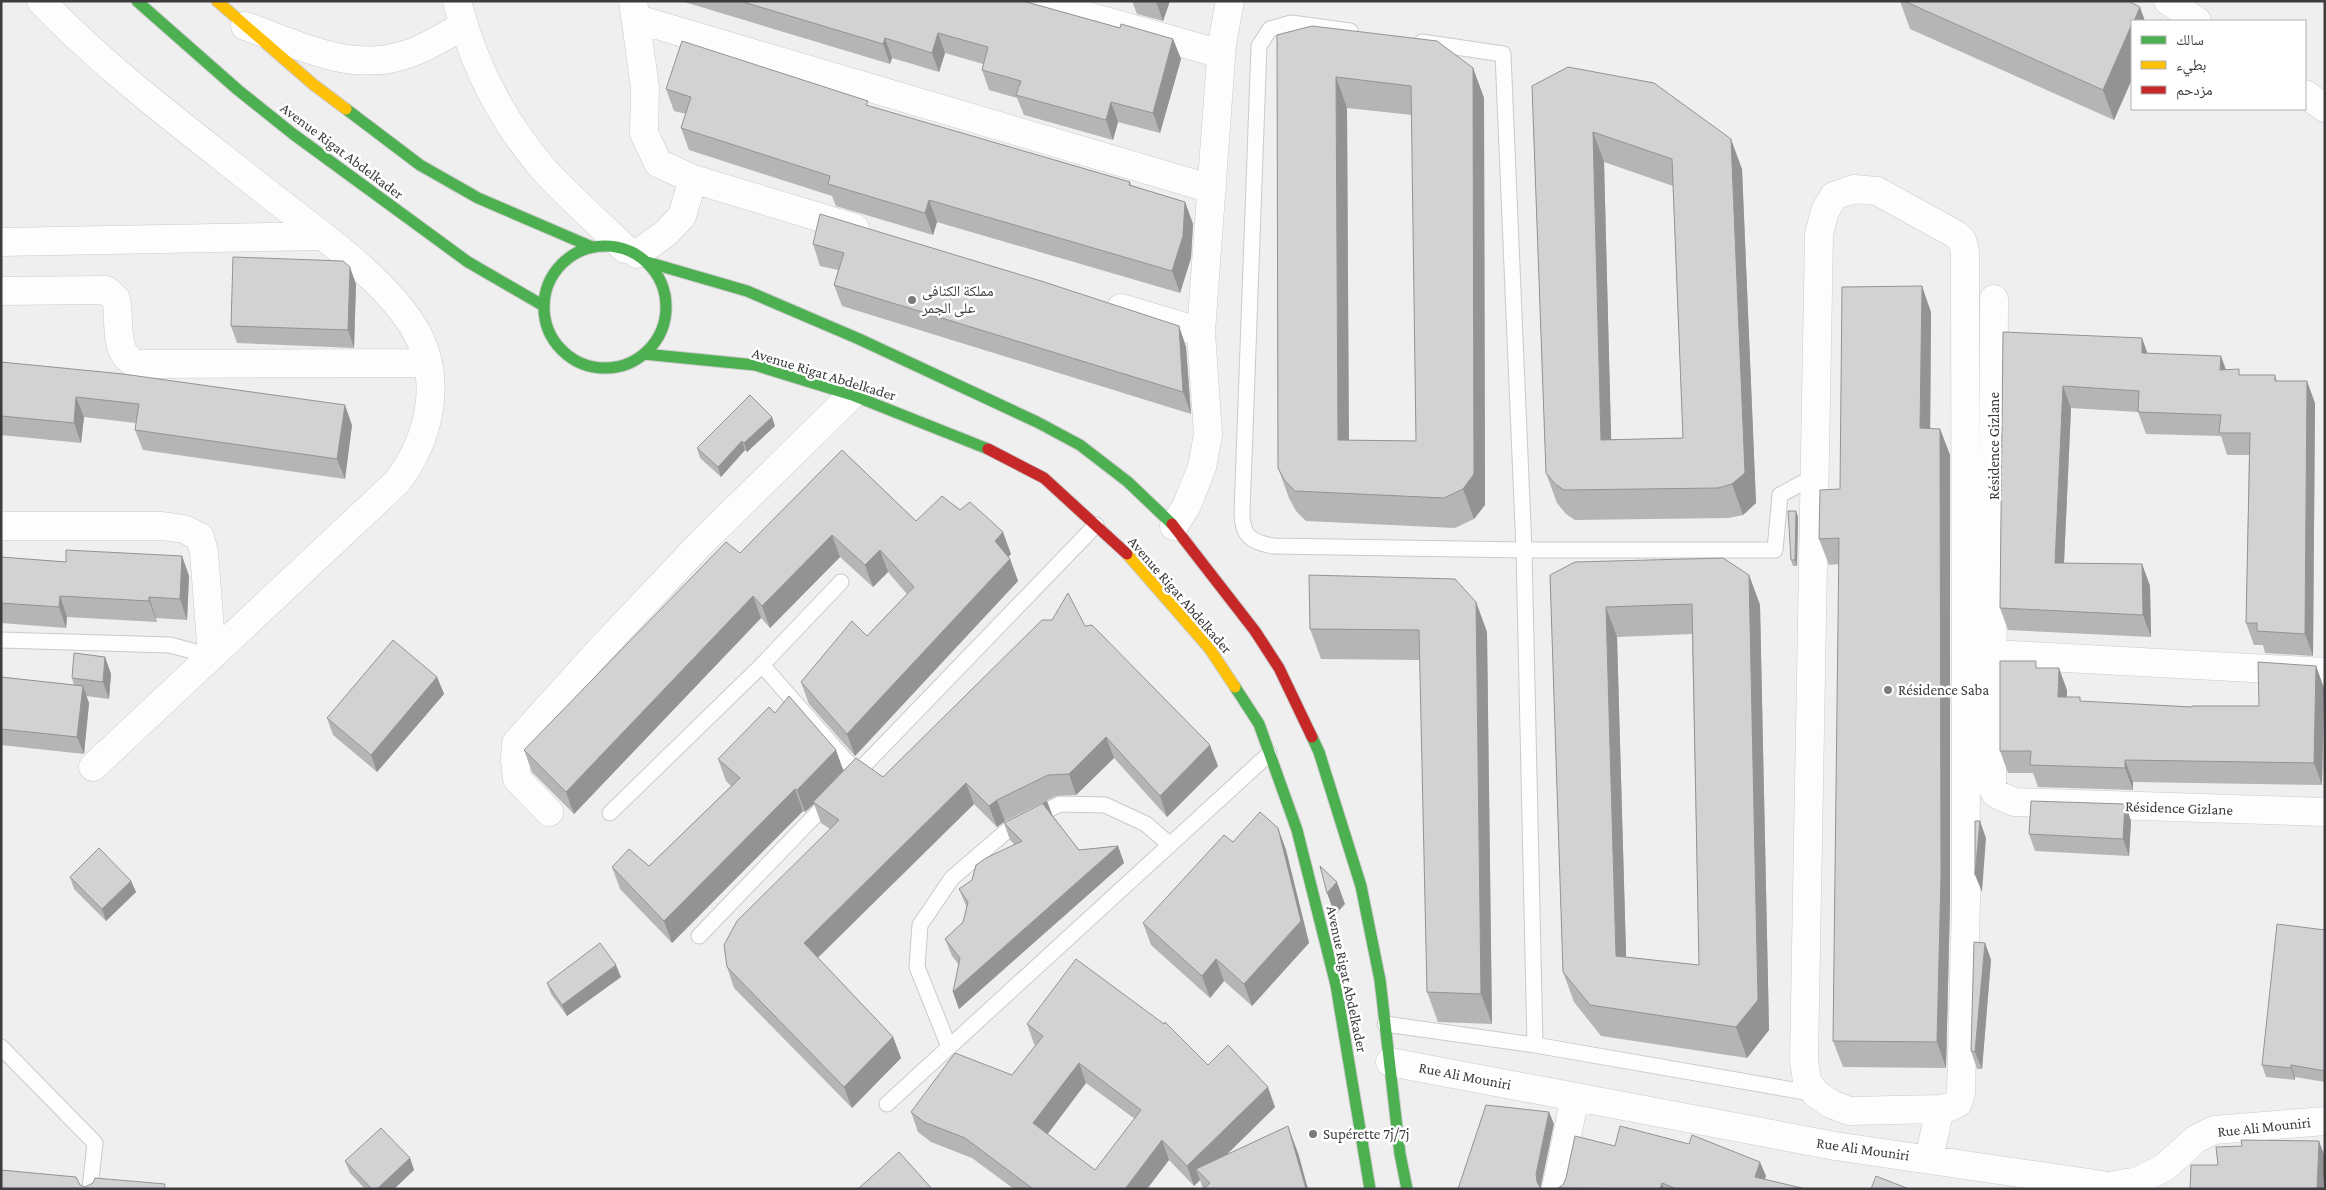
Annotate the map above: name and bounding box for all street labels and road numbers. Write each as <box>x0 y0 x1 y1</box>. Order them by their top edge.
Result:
street label: Avenue Rigat Abdelkader <box>277 100 407 204</box>
street label: Avenue Rigat Abdelkader <box>750 344 898 405</box>
street label: Résidence Gizlane <box>1986 392 2002 500</box>
street label: Avenue Rigat Abdelkader <box>1124 533 1236 658</box>
street label: Résidence Gizlane <box>2125 798 2234 818</box>
street label: Avenue Rigat Abdelkader <box>1323 904 1371 1055</box>
street label: Rue Ali Mouniri <box>1417 1059 1513 1093</box>
street label: Rue Ali Mouniri <box>2217 1114 2312 1140</box>
street label: Rue Ali Mouniri <box>1815 1135 1911 1163</box>

